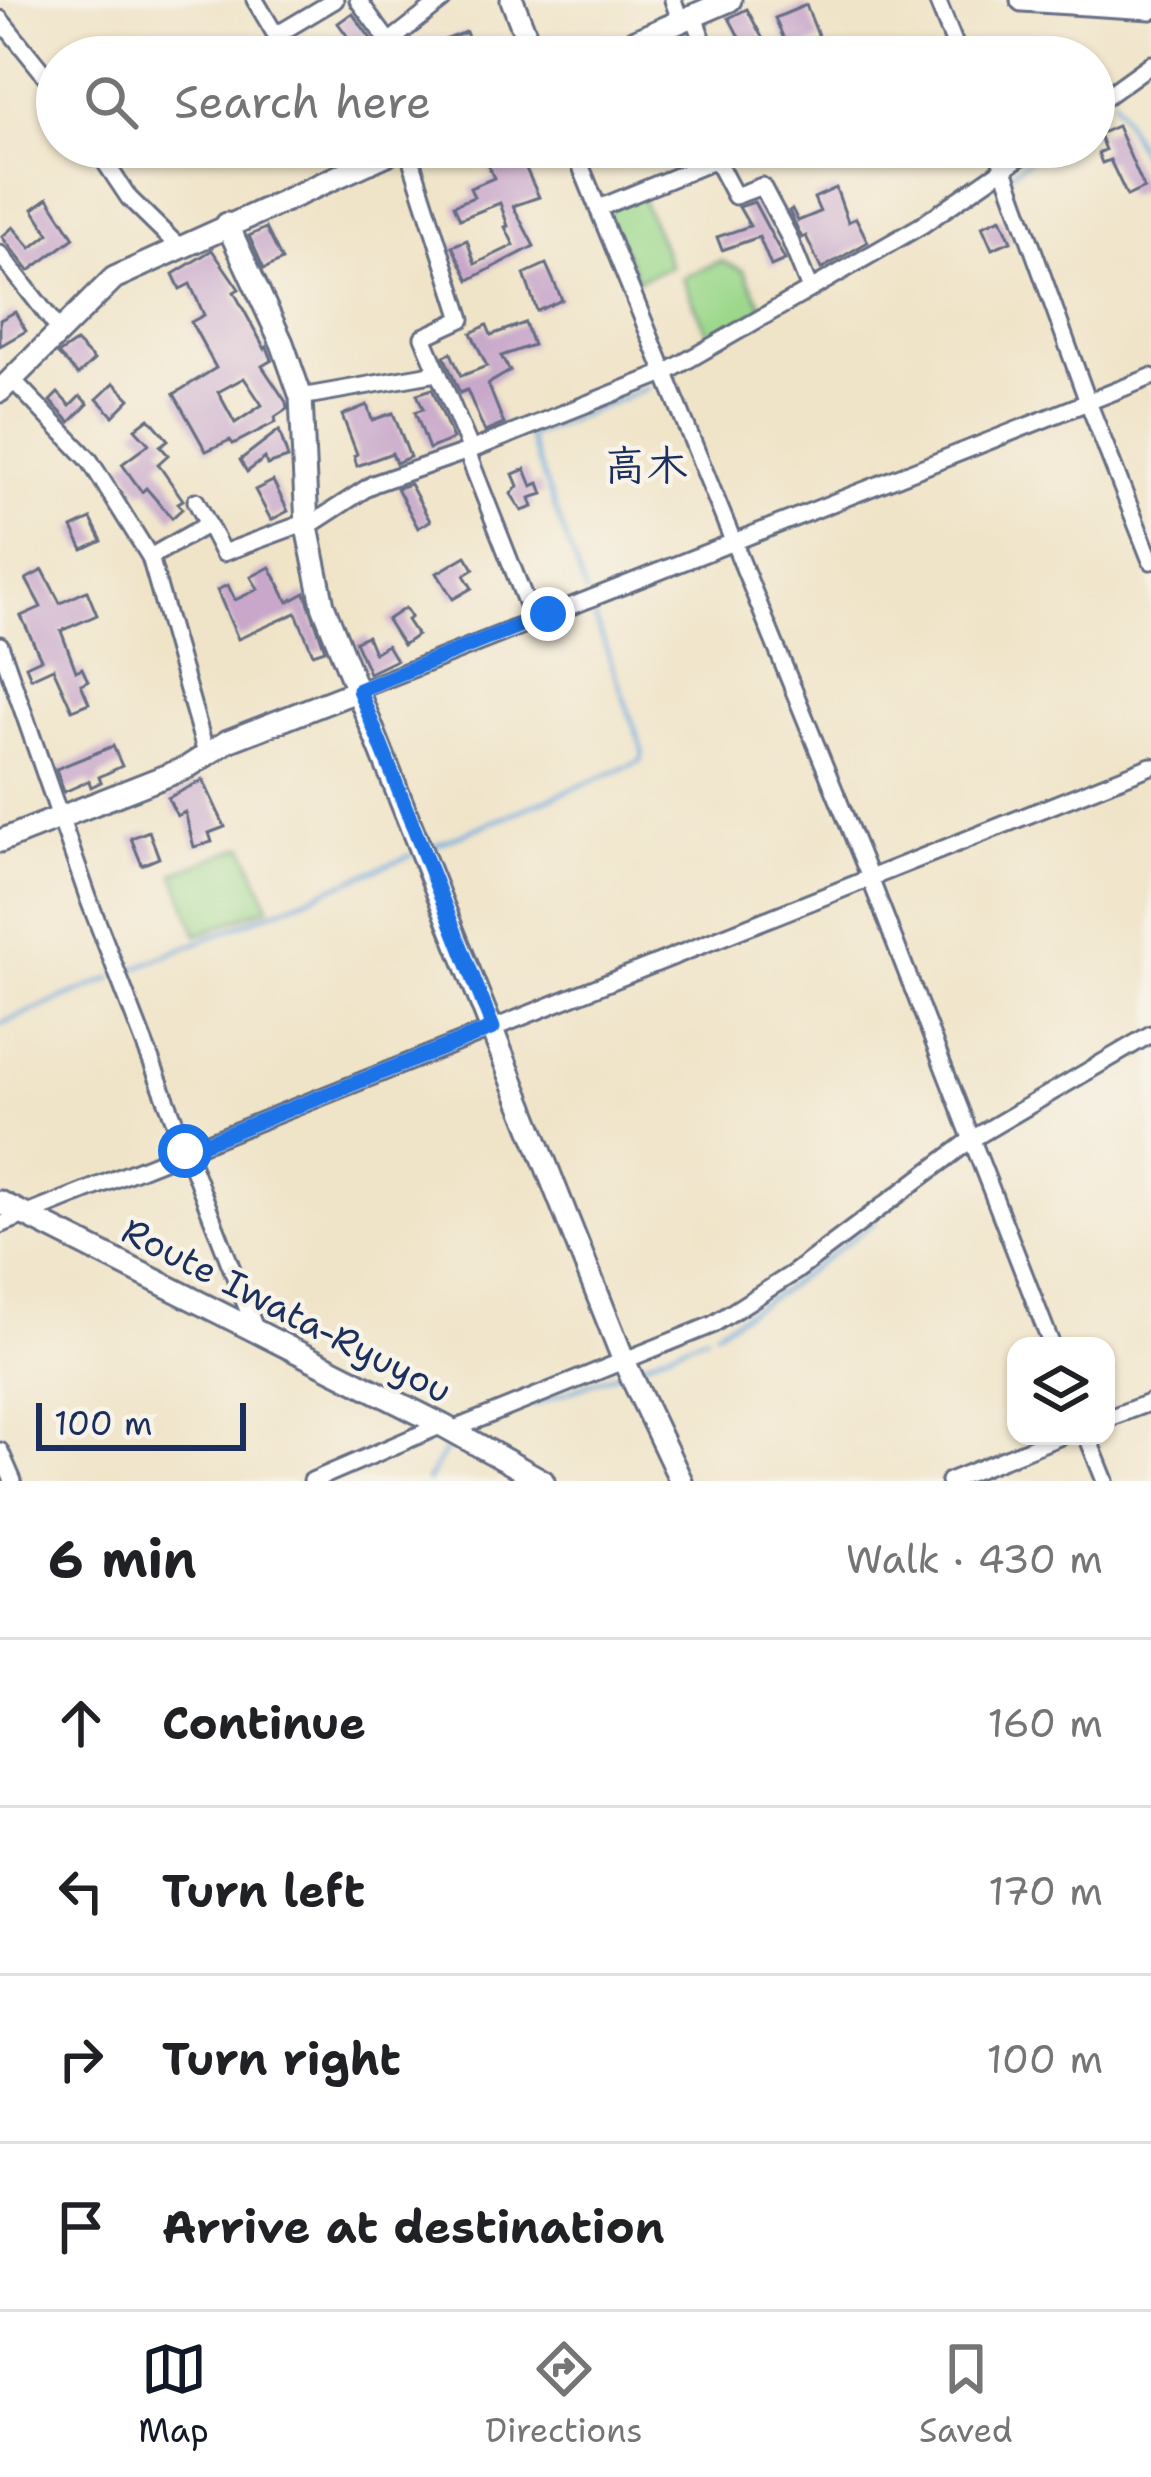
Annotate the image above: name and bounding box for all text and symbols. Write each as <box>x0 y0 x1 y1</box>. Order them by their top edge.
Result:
search box <box>36 36 1115 168</box>
icon: search <box>78 69 144 135</box>
text: Search here <box>174 72 431 132</box>
district label: 高木 <box>604 437 688 493</box>
route end <box>521 587 575 641</box>
route start <box>158 1124 212 1178</box>
street label: Route Iwata-Ryuyou <box>114 1206 460 1415</box>
map controls <box>1007 1337 1115 1445</box>
button: layers <box>1007 1337 1115 1445</box>
scale bar <box>36 1397 246 1450</box>
text: 100 m <box>54 1401 153 1446</box>
text: 6 min <box>48 1525 197 1593</box>
text: Walk · 430 m <box>846 1533 1103 1585</box>
icon: ahead <box>48 1690 114 1756</box>
text: Continue <box>162 1693 366 1753</box>
text: 160 m <box>988 1697 1103 1749</box>
icon: left <box>48 1858 114 1924</box>
text: Turn left <box>162 1861 365 1921</box>
text: 170 m <box>988 1865 1103 1917</box>
icon: right <box>48 2026 114 2092</box>
text: Turn right <box>162 2029 401 2089</box>
text: 100 m <box>987 2033 1103 2085</box>
icon: arrive <box>48 2194 114 2260</box>
text: Arrive at destination <box>162 2197 665 2257</box>
tab: Map <box>138 2336 209 2453</box>
tab: Directions <box>485 2336 643 2453</box>
tab: Saved <box>919 2336 1013 2453</box>

